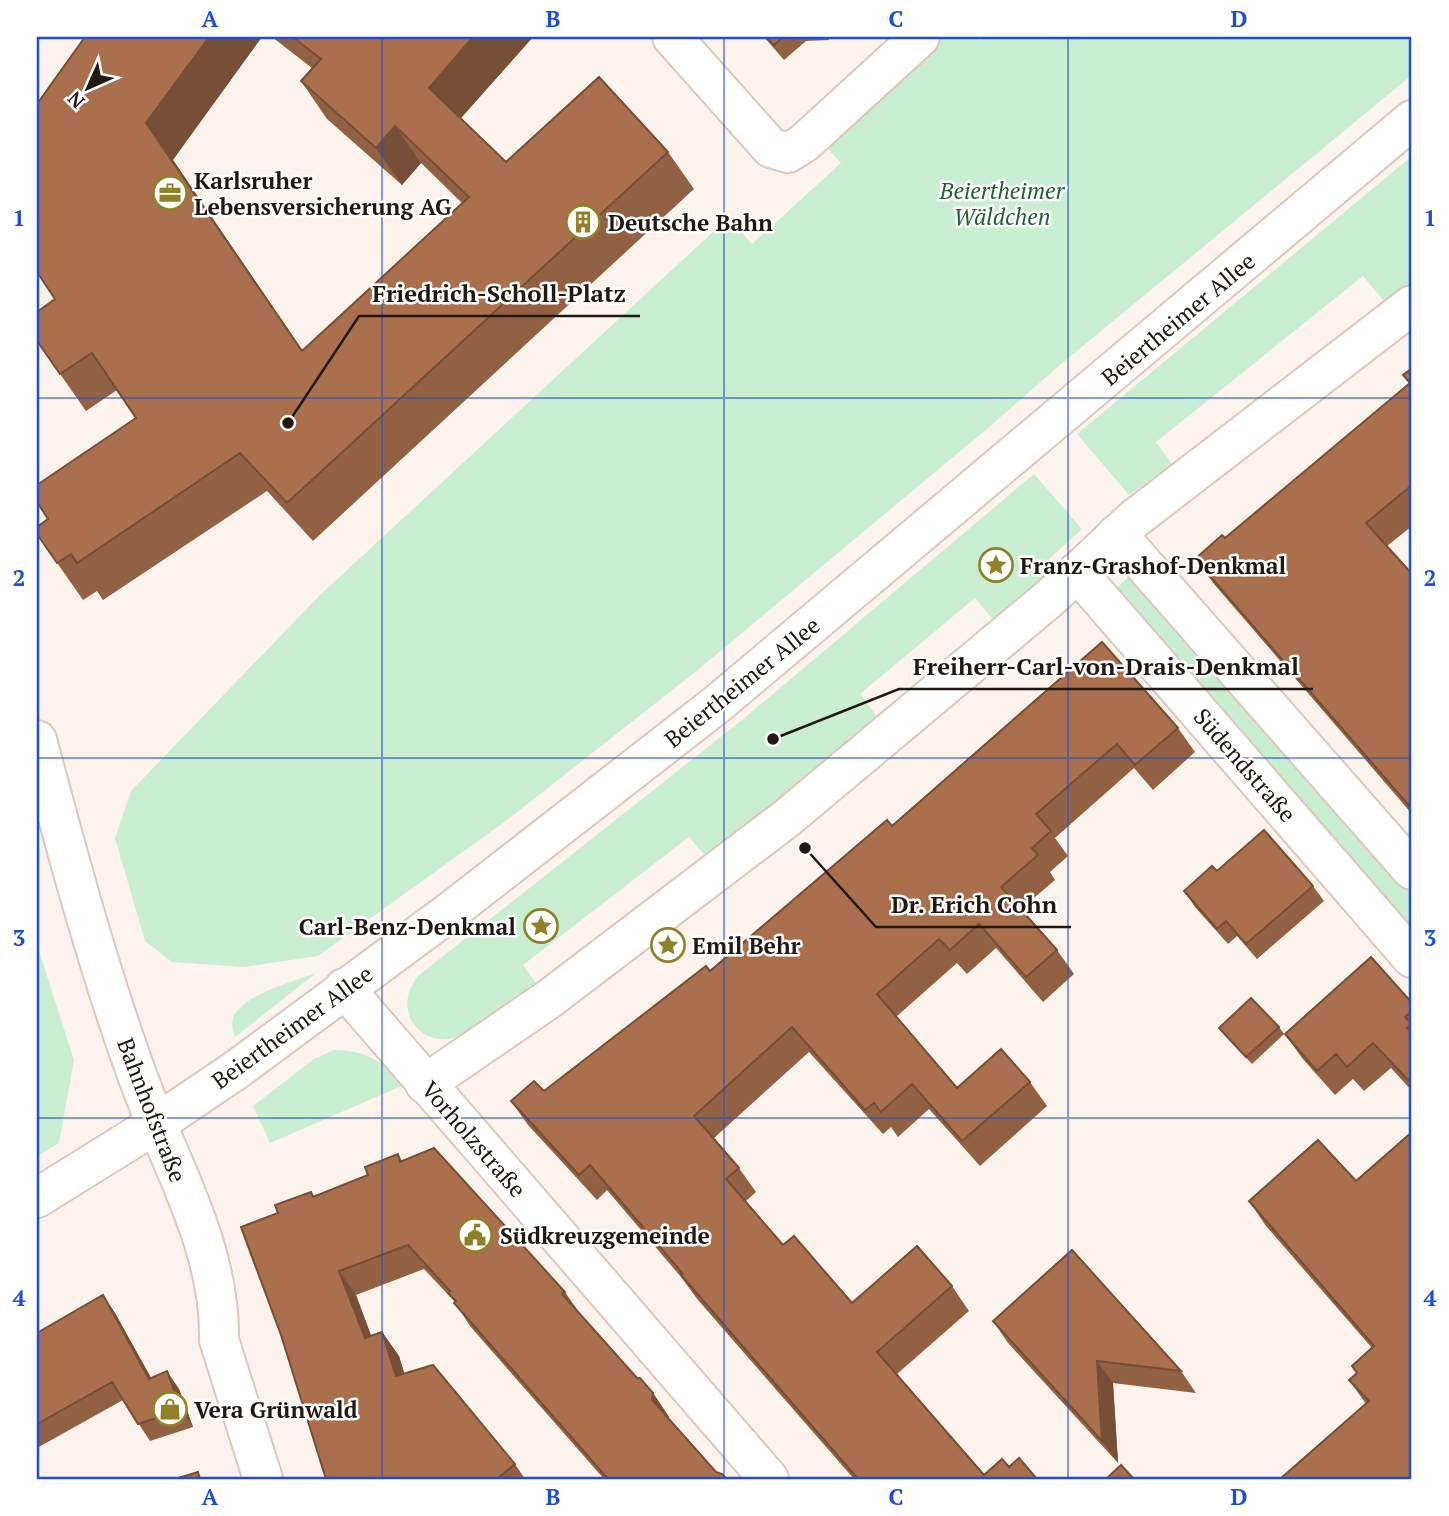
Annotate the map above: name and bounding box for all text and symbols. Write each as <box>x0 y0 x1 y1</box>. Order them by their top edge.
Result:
text: A <box>202 3 219 34</box>
text: B <box>546 3 561 34</box>
text: C <box>889 3 904 34</box>
text: D <box>1231 3 1248 34</box>
north arrow <box>52 52 122 122</box>
text: N <box>61 86 90 114</box>
place label: Karlsruher Lebensversicherung AG <box>194 165 452 222</box>
office icon: Karlsruher Lebensversicherung AG <box>151 174 189 212</box>
park label: Beiertheimer Wäldchen <box>939 175 1066 232</box>
text: 1 <box>13 202 26 233</box>
text: 1 <box>1424 202 1437 233</box>
building icon: Deutsche Bahn <box>564 203 602 241</box>
place label: Deutsche Bahn <box>608 207 773 238</box>
street label: Beiertheimer Allee <box>1095 246 1261 392</box>
callout: Friedrich-Scholl-Platz <box>359 271 640 316</box>
text: Friedrich-Scholl-Platz <box>372 277 626 309</box>
place icon: Franz-Grashof-Denkmal <box>977 546 1015 584</box>
place label: Franz-Grashof-Denkmal <box>1020 550 1286 581</box>
text: 2 <box>13 562 26 593</box>
text: 2 <box>1424 562 1437 593</box>
street label: Beiertheimer Allee <box>658 610 826 754</box>
callout: Freiherr-Carl-von-Drais-Denkmal <box>899 644 1313 689</box>
text: Freiherr-Carl-von-Drais-Denkmal <box>913 650 1299 682</box>
street label: Südendstraße <box>1187 701 1303 829</box>
callout: Dr. Erich Cohn <box>876 882 1071 927</box>
text: Dr. Erich Cohn <box>891 888 1058 920</box>
place icon: Carl-Benz-Denkmal <box>522 907 560 945</box>
place label: Carl-Benz-Denkmal <box>299 911 516 942</box>
text: 3 <box>13 922 26 953</box>
text: 3 <box>1424 922 1437 953</box>
place icon: Emil Behr <box>649 926 687 964</box>
place label: Emil Behr <box>692 930 801 961</box>
street label: Beiertheimer Allee <box>205 958 379 1096</box>
street label: Bahnhofstraße <box>110 1033 194 1187</box>
street label: Vorholzstraße <box>415 1074 533 1204</box>
public building icon: Südkreuzgemeinde <box>456 1216 494 1254</box>
place label: Südkreuzgemeinde <box>500 1220 710 1251</box>
text: 4 <box>13 1282 26 1313</box>
text: 4 <box>1424 1282 1437 1313</box>
shop icon: Vera Grünwald <box>151 1390 189 1428</box>
place label: Vera Grünwald <box>194 1394 358 1425</box>
text: A <box>202 1481 219 1512</box>
text: B <box>546 1481 561 1512</box>
text: C <box>889 1481 904 1512</box>
text: D <box>1231 1481 1248 1512</box>

